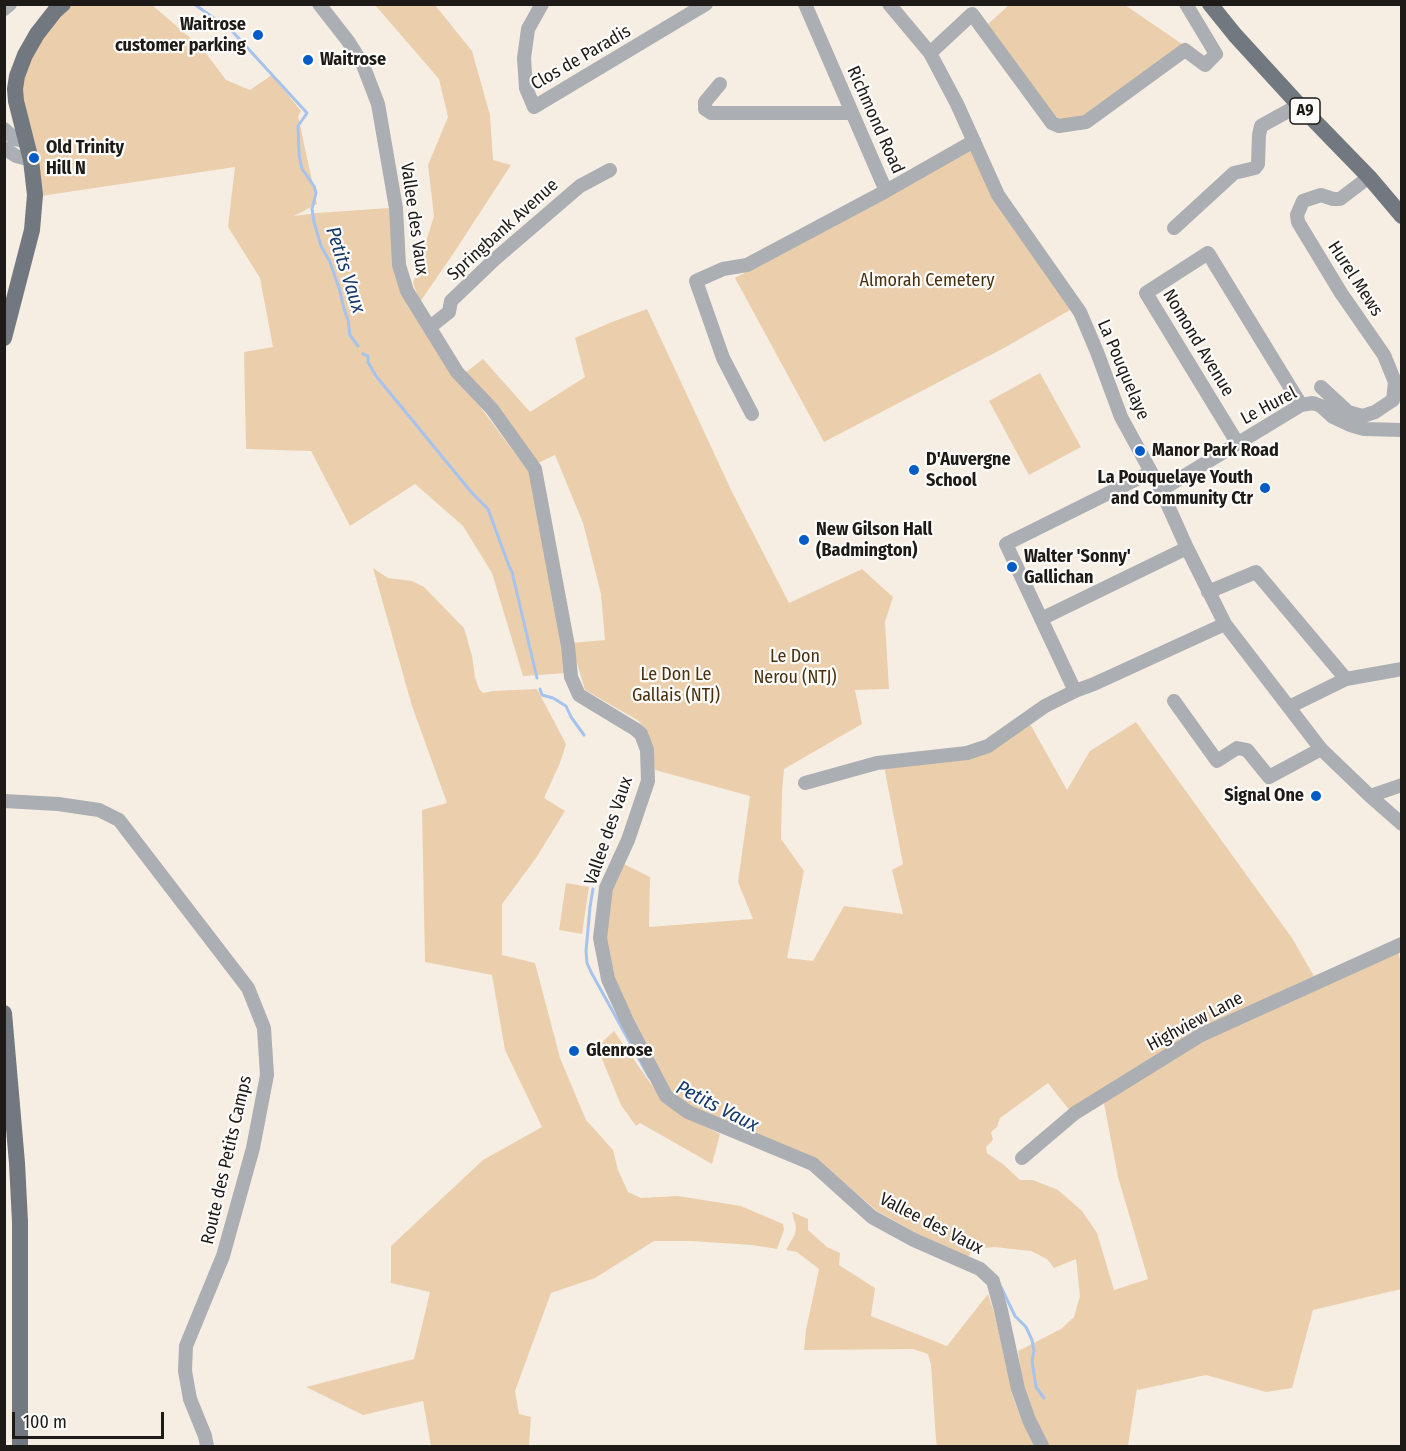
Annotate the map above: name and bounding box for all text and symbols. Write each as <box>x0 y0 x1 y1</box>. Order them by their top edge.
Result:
place label: Waitrose customer parking <box>115 14 246 57</box>
street label: Clos de Paradis <box>527 21 635 95</box>
marker: Waitrose customer parking <box>251 28 265 42</box>
place label: Waitrose <box>320 49 386 71</box>
marker: Waitrose <box>301 53 315 67</box>
street label: Richmond Road <box>842 63 908 177</box>
road number: A9 <box>1290 98 1320 124</box>
place label: Old Trinity Hill N <box>46 137 124 180</box>
marker: Old Trinity Hill N <box>27 151 41 165</box>
street label: Vallee des Vaux <box>395 161 433 277</box>
street label: Springbank Avenue <box>443 175 563 285</box>
water label: Petits Vaux <box>320 224 370 316</box>
street label: Hurel Mews <box>1323 237 1387 321</box>
park label: Almorah Cemetery <box>859 270 995 292</box>
street label: Nomond Avenue <box>1158 286 1238 400</box>
street label: La Pouquelaye <box>1092 317 1154 423</box>
street label: Le Hurel <box>1237 382 1301 430</box>
place label: Manor Park Road <box>1152 440 1279 462</box>
marker: Manor Park Road <box>1133 444 1147 458</box>
place label: D'Auvergne School <box>926 449 1011 492</box>
marker: D'Auvergne School <box>907 463 921 477</box>
place label: La Pouquelaye Youth and Community Ctr <box>1097 467 1253 510</box>
marker: La Pouquelaye Youth and Community Ctr <box>1258 481 1272 495</box>
place label: New Gilson Hall (Badmington) <box>816 519 932 562</box>
marker: New Gilson Hall (Badmington) <box>797 533 811 547</box>
place label: Walter 'Sonny' Gallichan <box>1024 546 1131 588</box>
marker: Walter 'Sonny' Gallichan <box>1005 560 1019 574</box>
park label: Le Don Nerou (NTJ) <box>753 646 837 688</box>
park label: Le Don Le Gallais (NTJ) <box>632 664 720 706</box>
street label: Vallee des Vaux <box>580 774 638 888</box>
place label: Signal One <box>1224 785 1304 807</box>
marker: Signal One <box>1309 789 1323 803</box>
street label: Highview Lane <box>1143 988 1247 1056</box>
place label: Glenrose <box>586 1040 653 1062</box>
marker: Glenrose <box>567 1044 581 1058</box>
street label: Route des Petits Camps <box>197 1074 257 1246</box>
water label: Petits Vaux <box>672 1076 762 1138</box>
street label: Vallee des Vaux <box>876 1189 986 1259</box>
scale bar <box>15 1400 166 1438</box>
text: 100 m <box>23 1411 67 1433</box>

